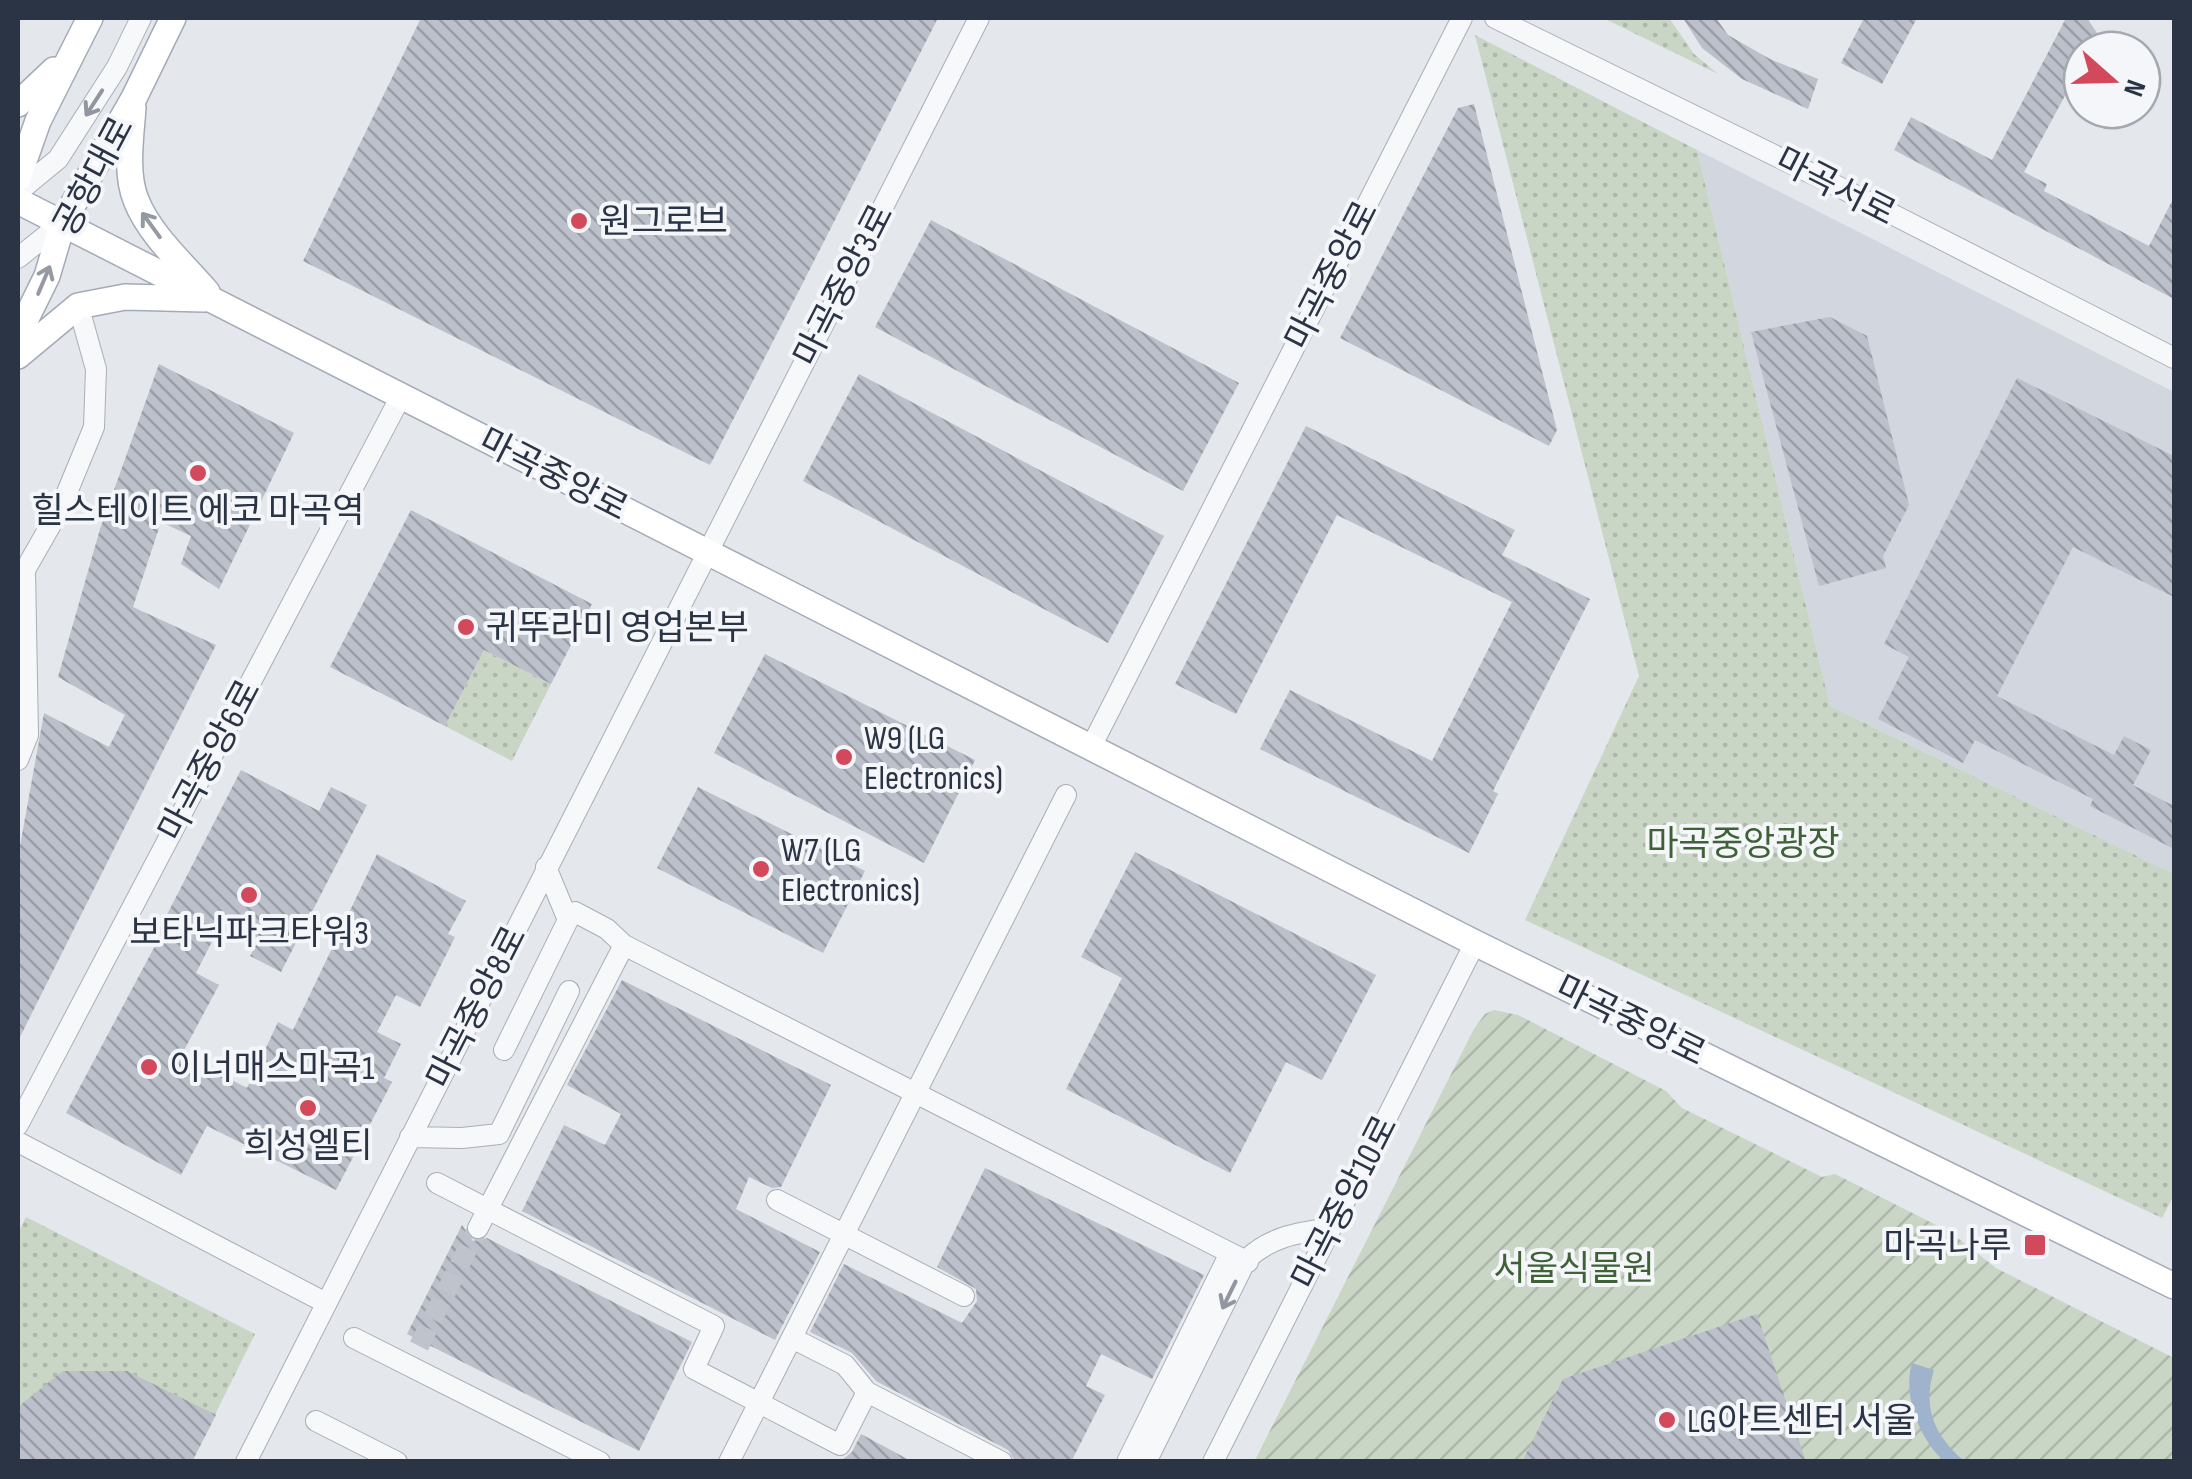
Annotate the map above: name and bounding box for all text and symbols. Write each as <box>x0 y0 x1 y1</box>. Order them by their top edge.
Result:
north arrow <box>2062 30 2162 130</box>
text: N <box>2116 75 2152 101</box>
one-way arrow <box>83 88 104 116</box>
street label: 공항대로 <box>45 110 144 244</box>
street label: 마곡서로 <box>1768 139 1902 236</box>
street label: 마곡중앙로 <box>1277 194 1388 357</box>
street label: 마곡중앙3로 <box>785 198 903 374</box>
place label: 원그로브 <box>599 201 728 244</box>
marker: 원그로브 <box>568 210 590 232</box>
one-way arrow <box>141 212 162 239</box>
one-way arrow <box>36 265 54 296</box>
street label: 마곡중앙로 <box>472 420 635 531</box>
marker: 힐스테이트 에코 마곡역 <box>187 462 209 484</box>
place label: 힐스테이트 에코 마곡역 <box>31 490 365 533</box>
place label: 귀뚜라미 영업본부 <box>486 607 749 650</box>
marker: 귀뚜라미 영업본부 <box>455 616 477 638</box>
street label: 마곡중앙6로 <box>150 673 271 849</box>
place label: W9 (LG Electronics) <box>864 717 1003 800</box>
marker: W9 (LG Electronics) <box>833 746 855 768</box>
park label: 마곡중앙광장 <box>1646 823 1840 866</box>
place label: W7 (LG Electronics) <box>781 829 920 912</box>
marker: W7 (LG Electronics) <box>750 858 772 880</box>
marker: 보타닉파크타워3 <box>238 884 260 906</box>
place label: 보타닉파크타워3 <box>129 912 369 955</box>
street label: 마곡중앙8로 <box>418 919 537 1096</box>
street label: 마곡중앙로 <box>1549 967 1712 1076</box>
place label: 이너매스마곡1 <box>169 1047 374 1090</box>
marker: 이너매스마곡1 <box>138 1056 160 1078</box>
marker: 희성엘티 <box>297 1097 319 1119</box>
street label: 마곡중앙10로 <box>1283 1109 1407 1297</box>
place label: 희성엘티 <box>244 1125 372 1168</box>
place label: 마곡나루 <box>1883 1225 2012 1268</box>
marker: 마곡나루 <box>2022 1232 2048 1258</box>
park label: 서울식물원 <box>1493 1248 1655 1291</box>
one-way arrow <box>1218 1280 1237 1310</box>
place label: LG아트센터 서울 <box>1687 1400 1916 1443</box>
marker: LG아트센터 서울 <box>1656 1409 1678 1431</box>

